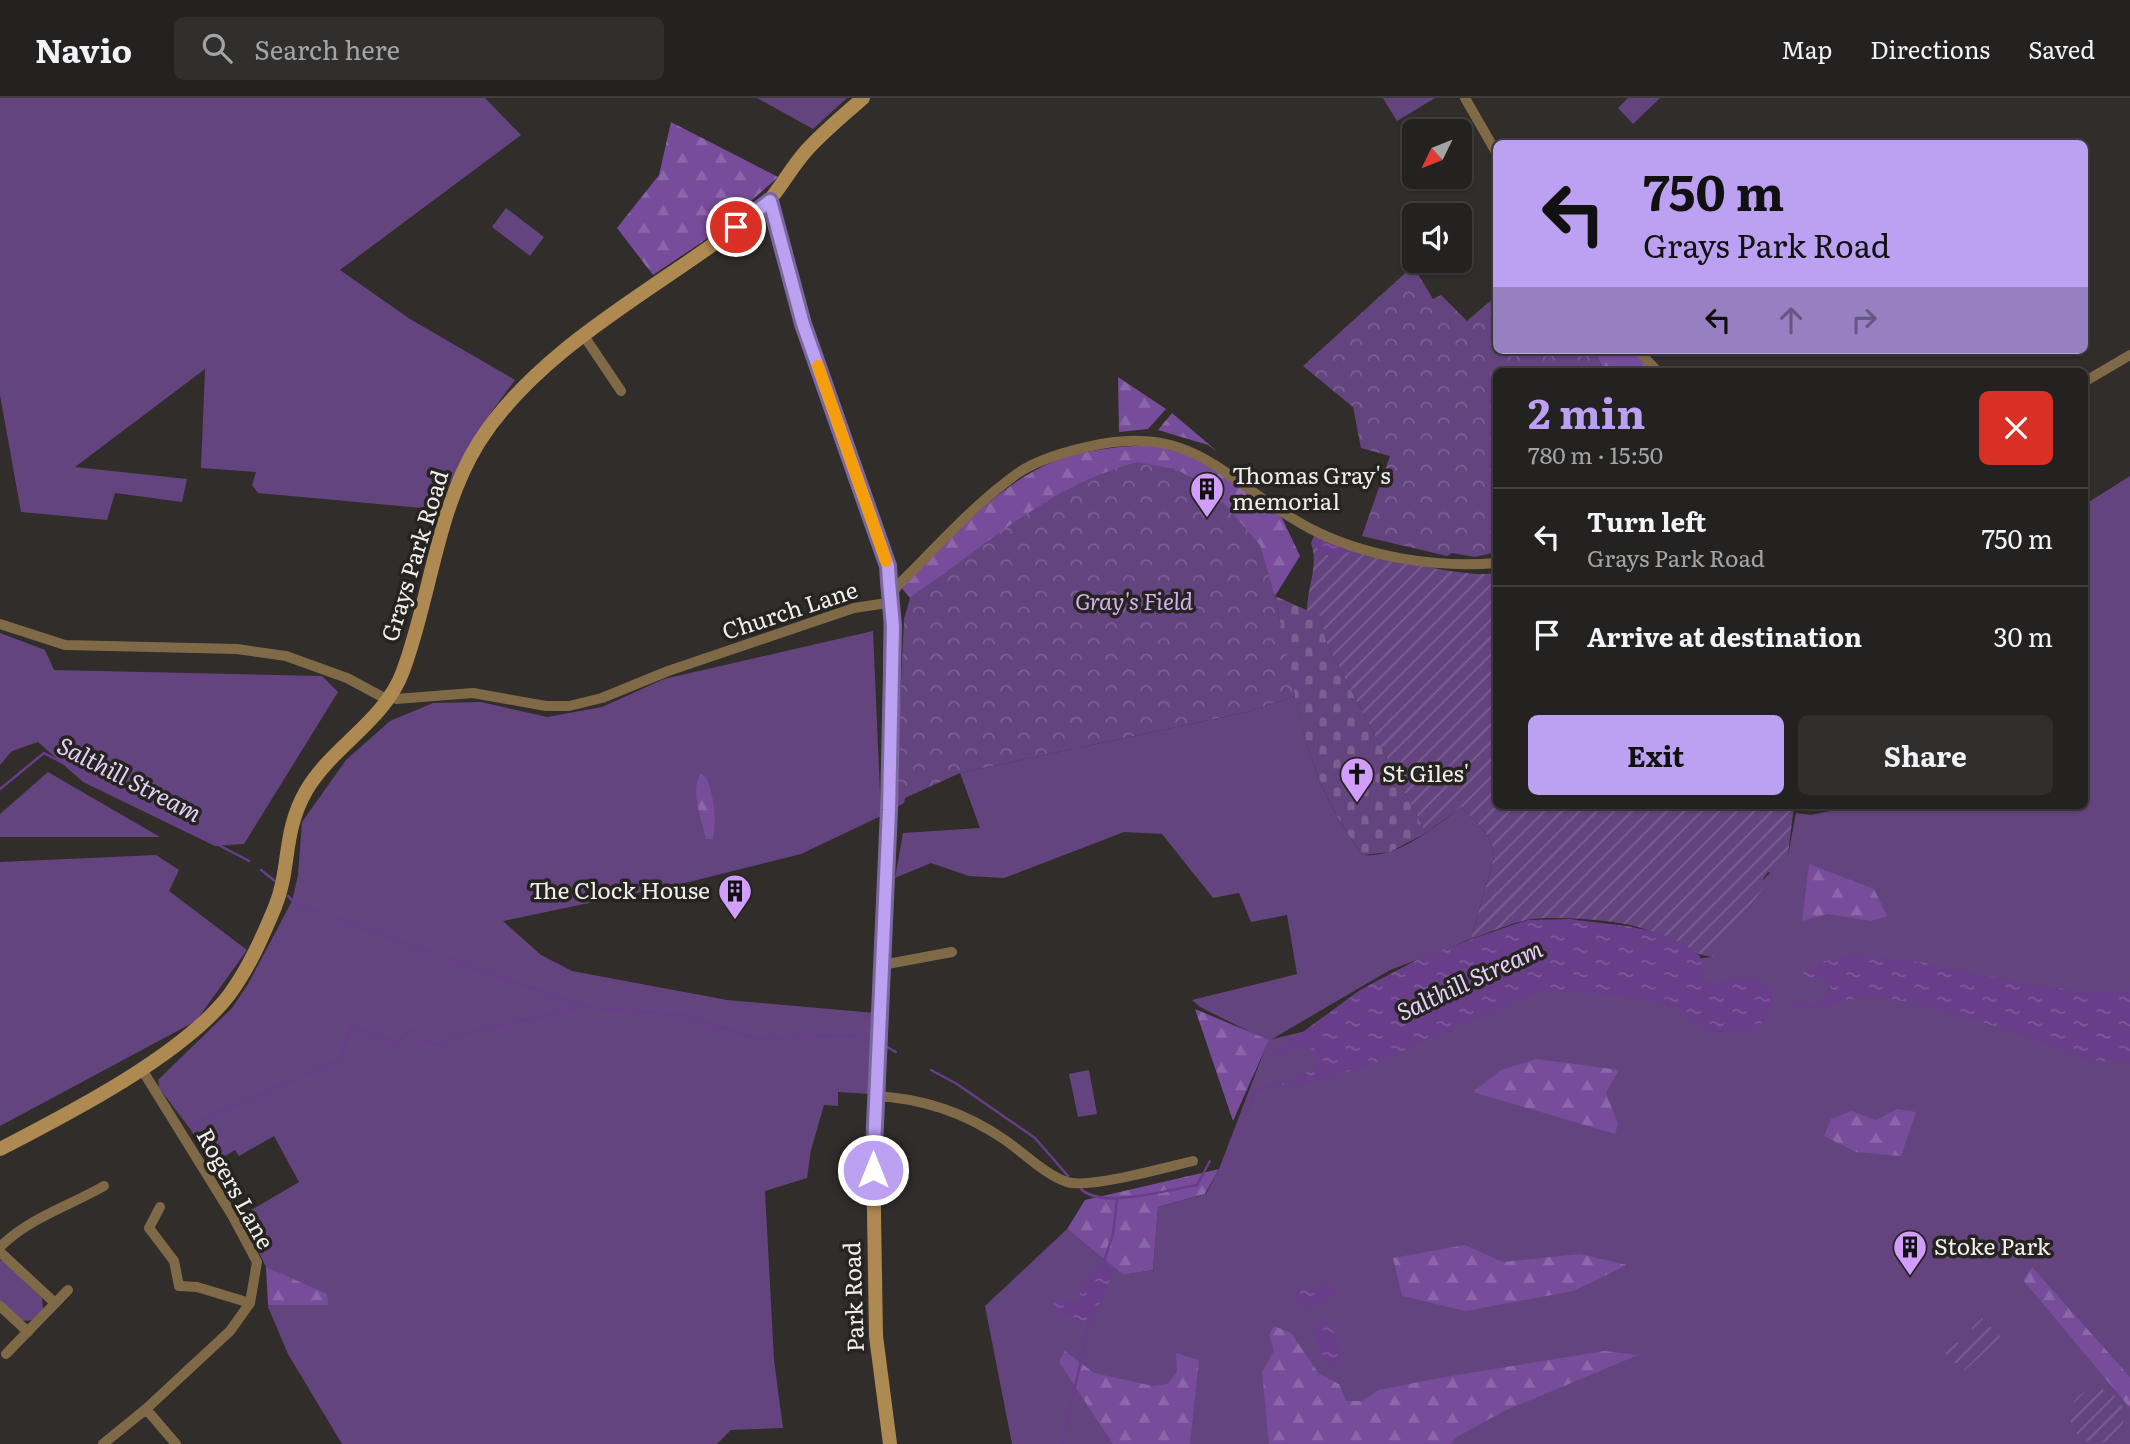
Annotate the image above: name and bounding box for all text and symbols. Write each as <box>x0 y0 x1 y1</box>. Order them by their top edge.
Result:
search box <box>174 17 664 80</box>
text: Navio <box>35 24 132 73</box>
icon: search <box>198 29 236 67</box>
text: Search here <box>254 29 400 68</box>
text: Map <box>1781 31 1832 66</box>
text: Directions <box>1870 31 1990 66</box>
text: Saved <box>2028 31 2095 66</box>
north arrow <box>1402 119 1472 189</box>
map controls <box>1402 119 1472 273</box>
text: 750 m <box>1643 153 1784 226</box>
icon: left <box>1528 168 1619 259</box>
pin <box>706 197 766 257</box>
button: sound <box>1402 203 1472 273</box>
icon: arrive <box>717 208 755 246</box>
text: Grays Park Road <box>1643 220 1890 268</box>
icon: left <box>1699 301 1737 339</box>
icon: ahead <box>1772 301 1810 339</box>
icon: right <box>1845 301 1883 339</box>
text: 2 min <box>1528 380 1645 442</box>
button: close <box>1979 391 2053 465</box>
text: 780 m · 15:50 <box>1528 437 1663 471</box>
place label: Thomas Gray's memorial <box>1232 457 1391 517</box>
street label: Grays Park Road <box>371 465 455 645</box>
building icon: Thomas Gray's memorial <box>1188 470 1226 519</box>
text: Turn left <box>1587 501 1706 540</box>
icon: left <box>1528 518 1566 556</box>
text: 750 m <box>1982 518 2053 557</box>
text: Grays Park Road <box>1587 540 1765 574</box>
street label: Church Lane <box>717 571 862 647</box>
park label: Gray's Field <box>1075 583 1194 617</box>
icon: arrive <box>1528 616 1566 654</box>
text: Arrive at destination <box>1587 616 1862 655</box>
text: 30 m <box>1993 616 2053 655</box>
button: Exit <box>1528 715 1784 795</box>
button: Share <box>1798 715 2053 795</box>
water label: Salthill Stream <box>52 726 208 829</box>
church icon: St Giles' <box>1338 755 1376 804</box>
place label: St Giles' <box>1382 755 1469 789</box>
place label: The Clock House <box>529 872 710 906</box>
building icon: The Clock House <box>716 872 754 921</box>
water label: Salthill Stream <box>1390 930 1548 1028</box>
street label: Rogers Lane <box>190 1122 284 1255</box>
position arrow <box>836 1133 910 1207</box>
building icon: Stoke Park <box>1891 1228 1929 1277</box>
place label: Stoke Park <box>1934 1228 2052 1262</box>
street label: Park Road <box>833 1241 871 1353</box>

